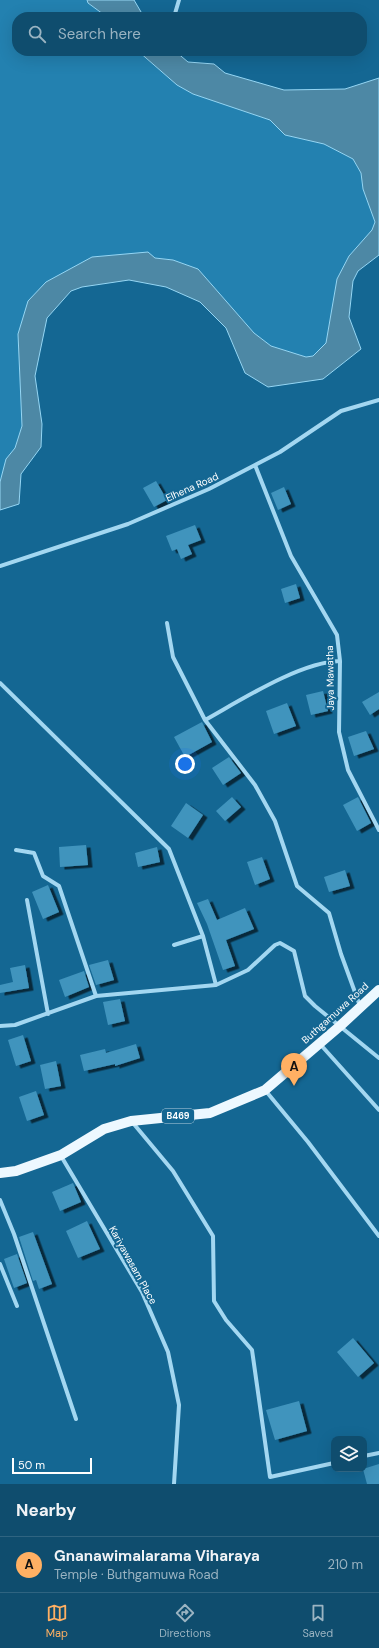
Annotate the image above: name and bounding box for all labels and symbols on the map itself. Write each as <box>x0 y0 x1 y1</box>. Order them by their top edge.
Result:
street label: Elhena Road <box>164 470 220 504</box>
street label: Jaya Mawatha <box>323 645 337 711</box>
your location <box>175 754 195 774</box>
street label: Buthgamuwa Road <box>299 979 371 1047</box>
pin: A <box>281 1053 307 1086</box>
road number: B469 <box>162 1109 194 1123</box>
street label: Kariyawasam Place <box>106 1224 160 1307</box>
scale bar <box>12 1456 92 1475</box>

